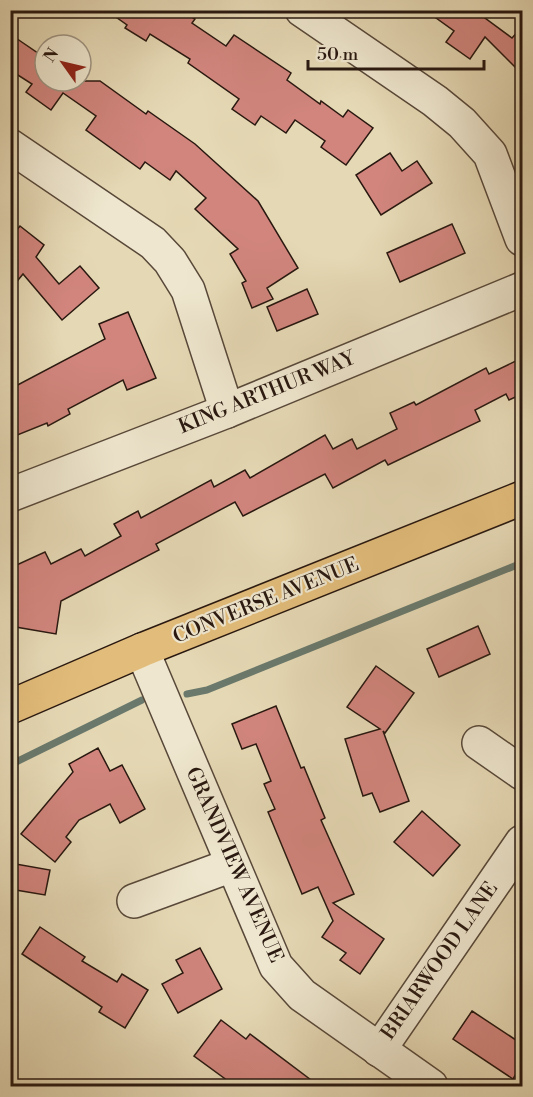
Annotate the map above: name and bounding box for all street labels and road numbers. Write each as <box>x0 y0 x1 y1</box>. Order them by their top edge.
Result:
street label: KING ARTHUR WAY <box>175 346 360 440</box>
street label: CONVERSE AVENUE <box>169 552 363 650</box>
street label: GRANDVIEW AVENUE <box>180 763 288 967</box>
street label: BRIARWOOD LANE <box>376 877 504 1046</box>

